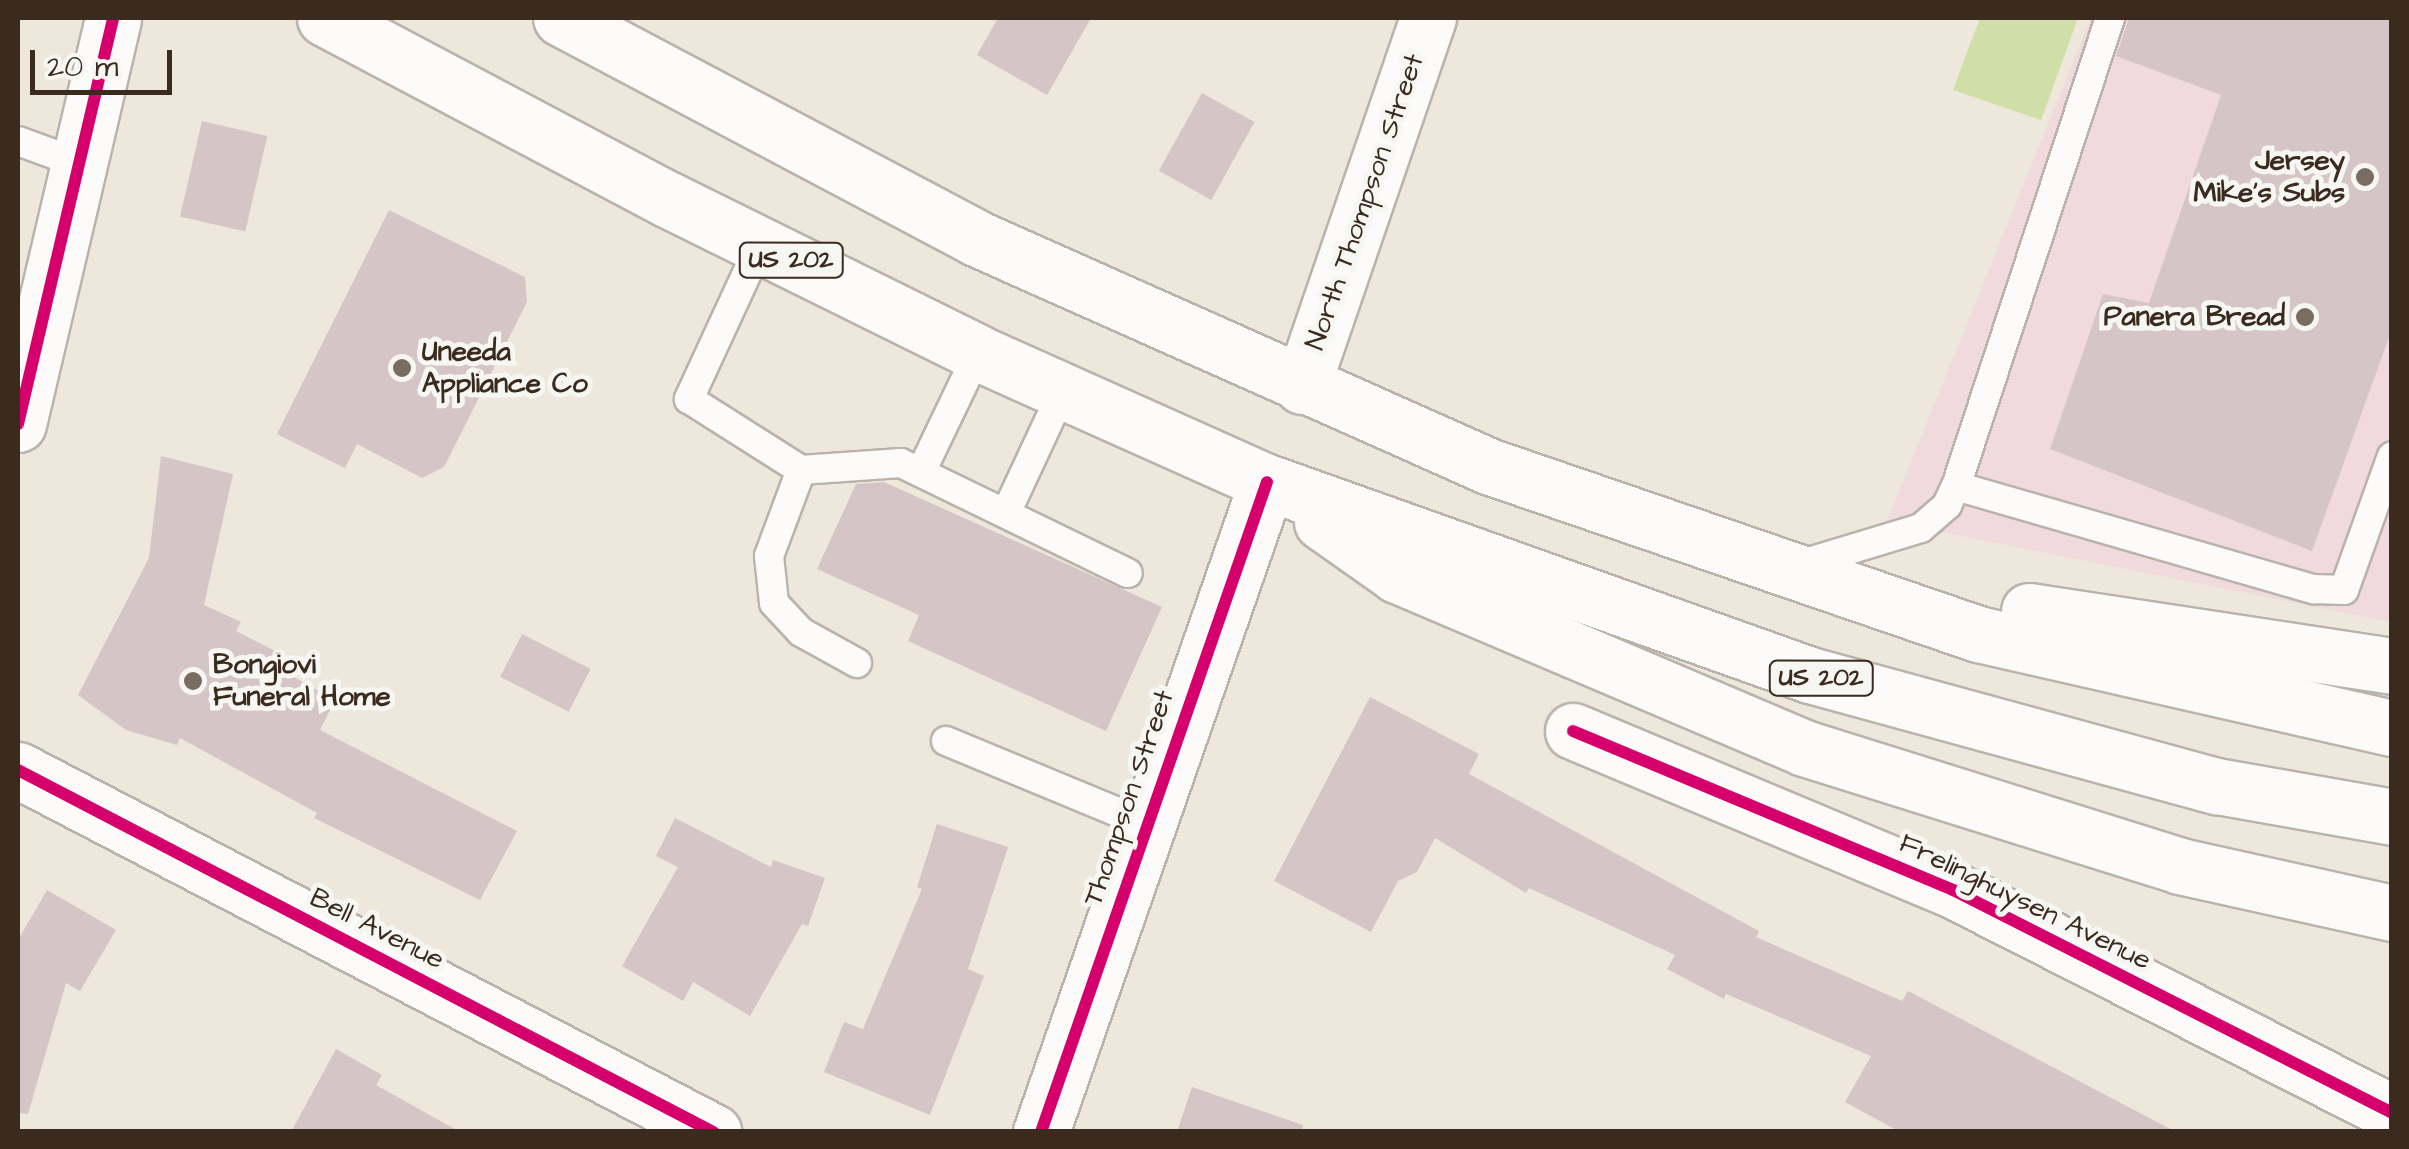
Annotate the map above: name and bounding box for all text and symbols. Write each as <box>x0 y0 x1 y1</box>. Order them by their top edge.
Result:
scale bar <box>35 30 178 92</box>
text: 20 m <box>47 46 118 88</box>
street label: North Thompson Street <box>1298 50 1432 354</box>
place label: Jersey Mike's Subs <box>2193 144 2345 210</box>
marker: Jersey Mike's Subs <box>2354 166 2376 188</box>
road number: US 202 <box>738 240 844 280</box>
place label: Panera Bread <box>2104 300 2285 334</box>
marker: Panera Bread <box>2294 306 2316 328</box>
place label: Uneeda Appliance Co <box>422 335 588 401</box>
marker: Uneeda Appliance Co <box>391 357 413 379</box>
place label: Bongiovi Funeral Home <box>213 648 391 714</box>
road number: US 202 <box>1768 658 1874 698</box>
marker: Bongiovi Funeral Home <box>182 670 204 692</box>
street label: Thompson Street <box>1076 686 1182 910</box>
street label: Frelinghuysen Avenue <box>1894 826 2156 978</box>
street label: Bell Avenue <box>304 881 450 977</box>

